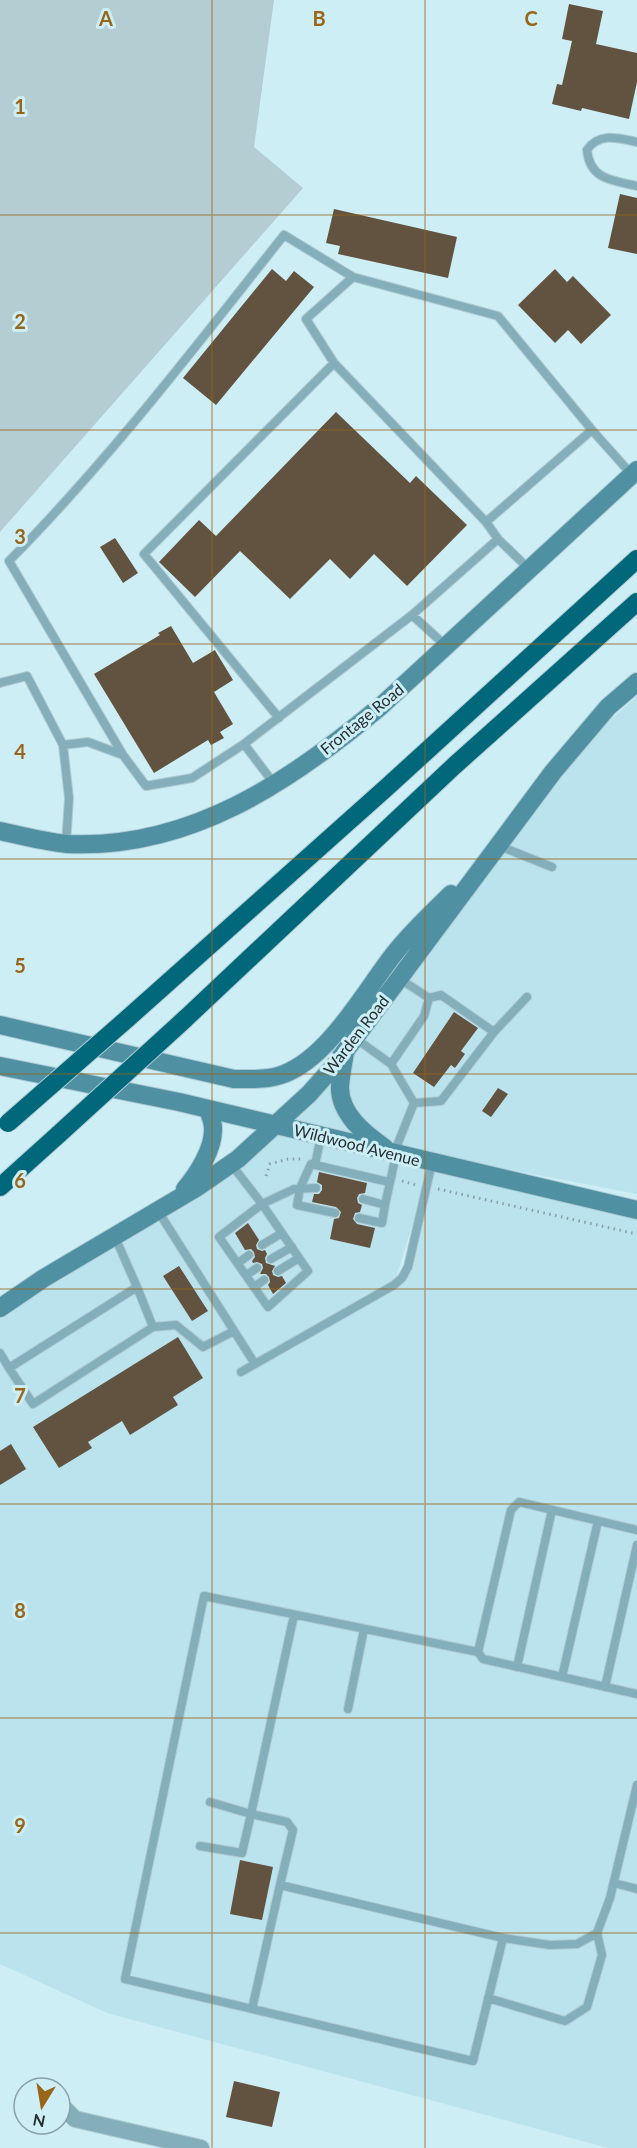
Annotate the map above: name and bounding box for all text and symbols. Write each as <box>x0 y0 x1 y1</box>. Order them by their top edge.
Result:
text: A <box>98 6 113 30</box>
text: B <box>312 6 326 30</box>
text: C <box>524 6 538 30</box>
text: 1 <box>14 94 26 118</box>
text: 2 <box>14 309 26 333</box>
text: 3 <box>14 524 26 548</box>
street label: Frontage Road <box>316 679 407 758</box>
text: 4 <box>14 739 26 763</box>
text: 5 <box>14 953 26 977</box>
street label: Warden Road <box>319 991 392 1078</box>
street label: Wildwood Avenue <box>292 1120 422 1169</box>
text: 6 <box>14 1168 26 1192</box>
text: 7 <box>14 1383 26 1407</box>
text: 8 <box>14 1598 26 1622</box>
text: 9 <box>14 1813 26 1837</box>
north arrow <box>12 2076 72 2136</box>
text: N <box>31 2111 47 2132</box>

